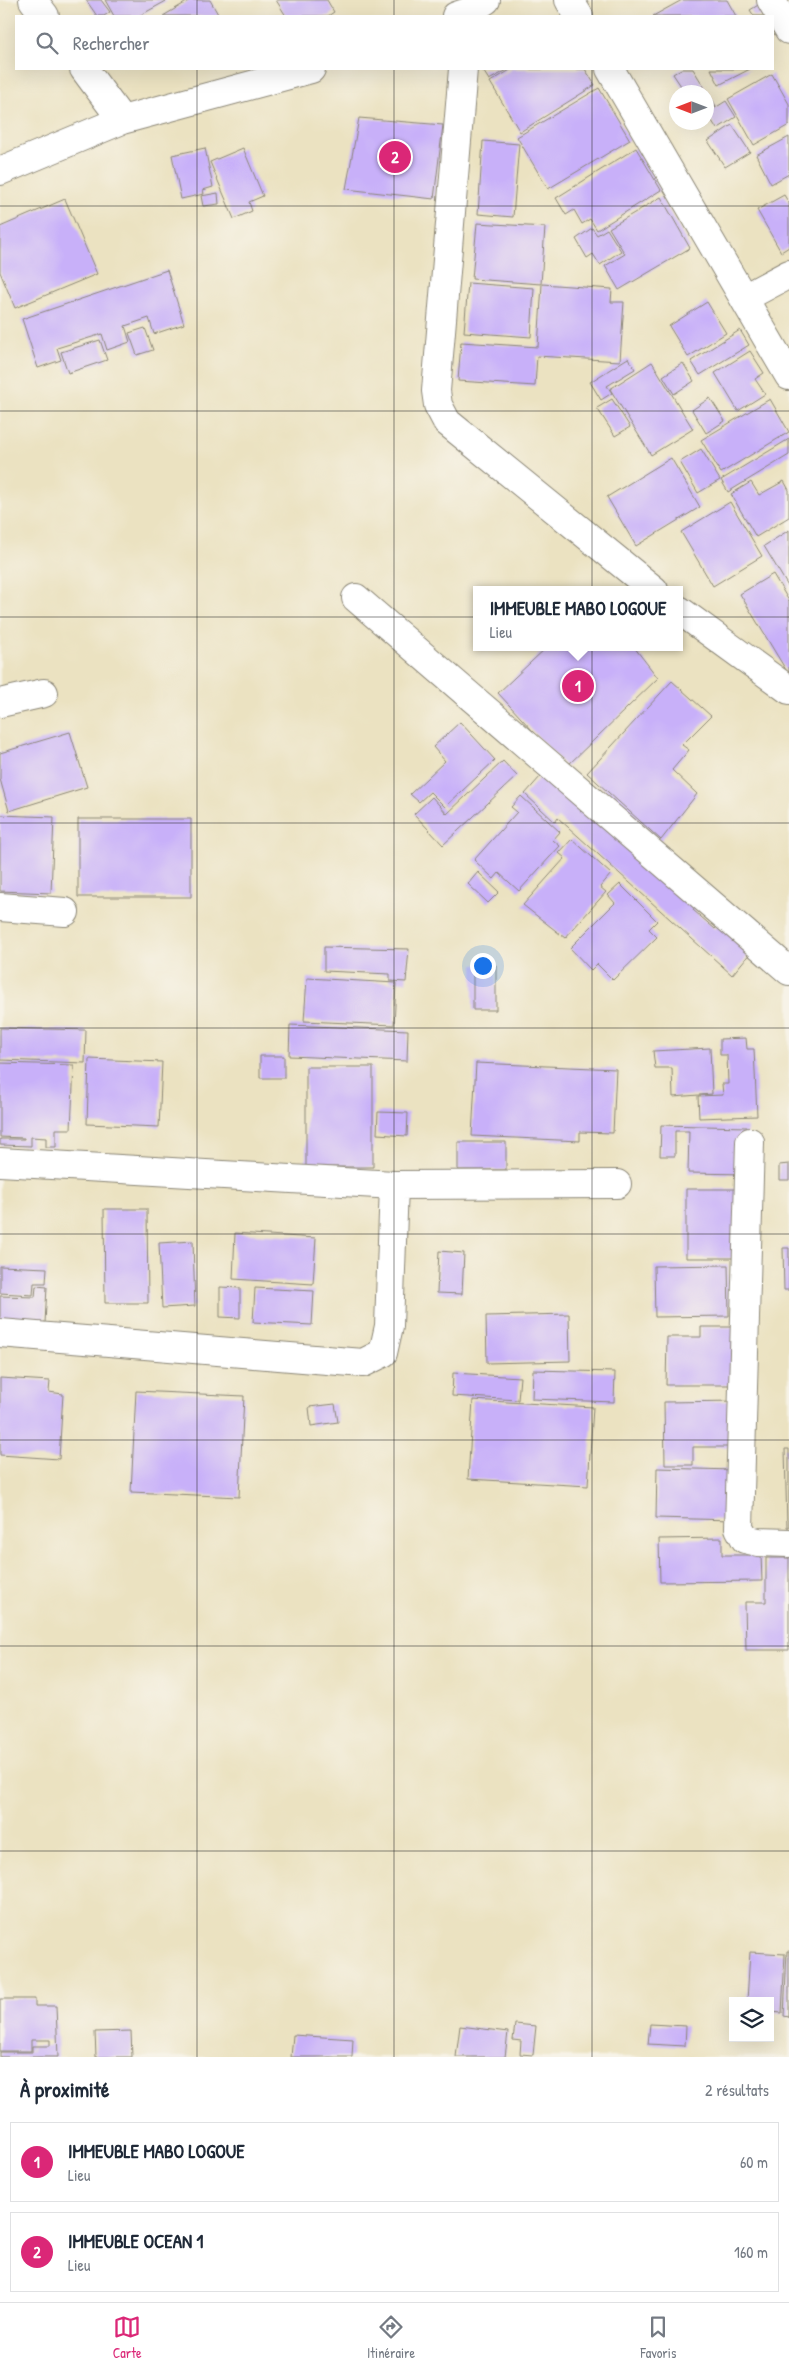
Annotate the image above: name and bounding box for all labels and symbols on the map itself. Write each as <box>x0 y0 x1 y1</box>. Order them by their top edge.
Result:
north arrow <box>669 85 714 130</box>
pin: 2 <box>379 138 411 176</box>
pin: 1 <box>562 667 594 705</box>
your location <box>470 953 496 979</box>

